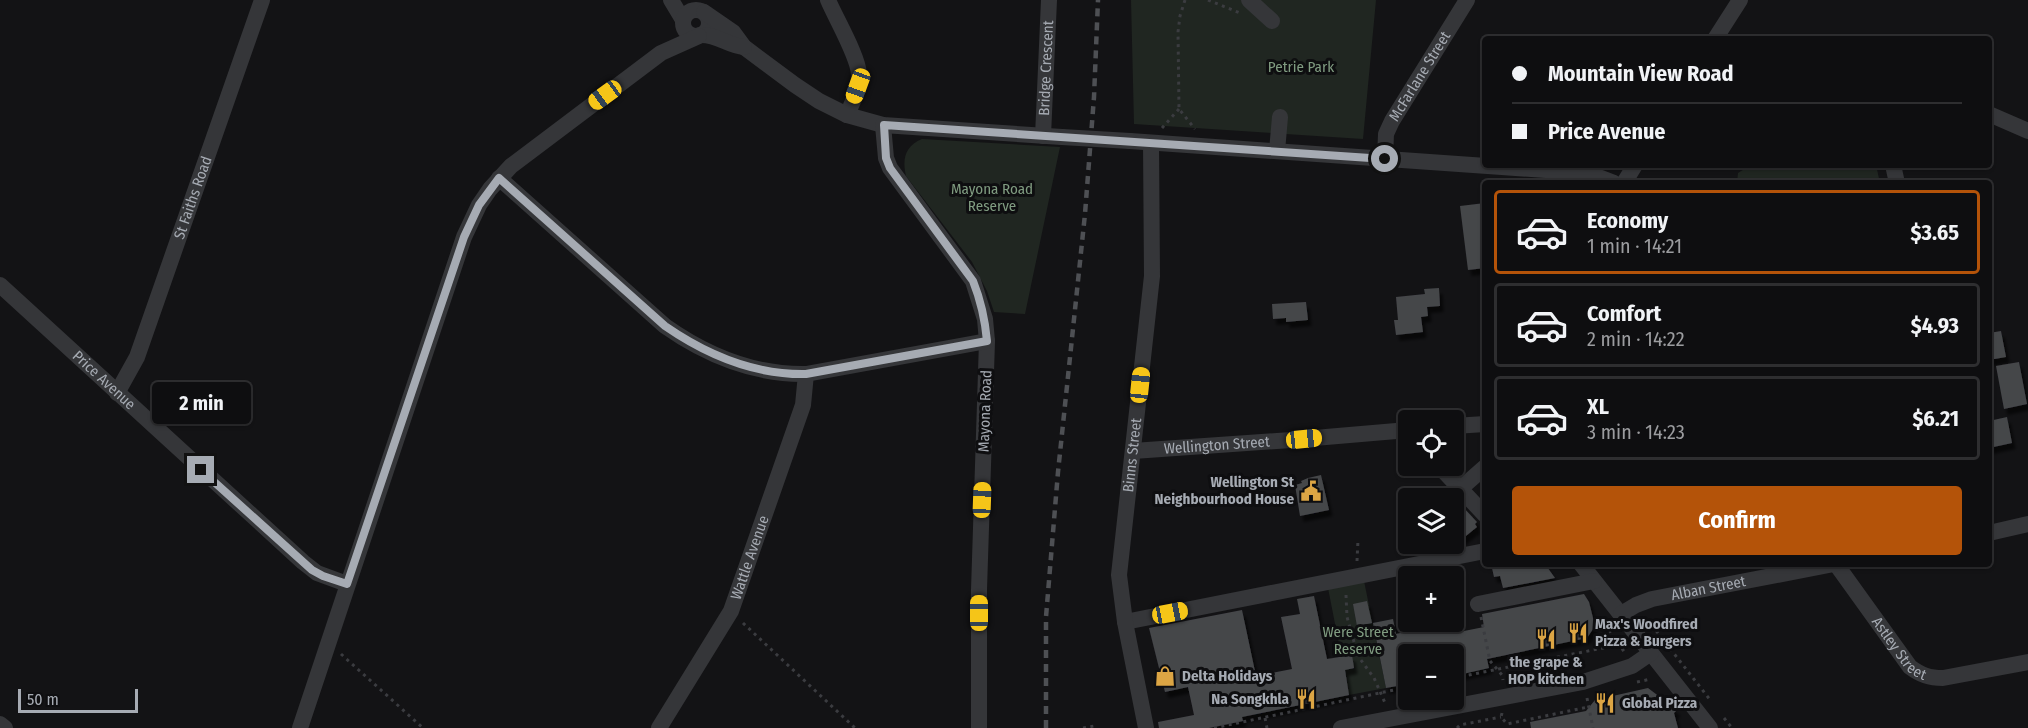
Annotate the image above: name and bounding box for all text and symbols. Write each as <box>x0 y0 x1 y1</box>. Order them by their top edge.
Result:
street label: Bridge Crescent <box>1035 20 1057 116</box>
street label: McFarlane Street <box>1385 28 1454 125</box>
park label: Petrie Park <box>1268 58 1334 76</box>
text: Mountain View Road <box>1548 60 1733 87</box>
car <box>843 66 873 106</box>
car <box>585 77 625 113</box>
text: Price Avenue <box>1548 118 1666 145</box>
route start <box>1371 145 1398 172</box>
street label: St Faiths Road <box>170 154 216 241</box>
park label: Mayona Road Reserve <box>951 180 1033 215</box>
icon: car <box>1515 205 1569 259</box>
text: Economy <box>1587 207 1668 234</box>
text: $3.65 <box>1911 219 1959 246</box>
text: 1 min · 14:21 <box>1587 234 1682 258</box>
icon: car <box>1515 298 1569 352</box>
text: Comfort <box>1587 300 1661 327</box>
text: $4.93 <box>1911 312 1959 339</box>
text: 2 min · 14:22 <box>1587 327 1684 351</box>
street label: Price Avenue <box>69 347 139 413</box>
car <box>1129 366 1151 404</box>
street label: Mayona Road <box>975 370 995 452</box>
callout: 2 min <box>152 383 250 425</box>
text: 2 min <box>179 391 224 415</box>
icon: car <box>1515 391 1569 445</box>
text: XL <box>1587 393 1609 420</box>
text: $6.21 <box>1912 405 1959 432</box>
map controls <box>1398 410 1464 710</box>
button: locate <box>1398 410 1464 476</box>
street label: Binns Street <box>1119 417 1145 493</box>
text: 3 min · 14:23 <box>1587 420 1685 444</box>
car <box>1285 428 1323 450</box>
street label: Wellington Street <box>1163 432 1270 458</box>
route end <box>187 456 214 483</box>
place label: Wellington St Neighbourhood House <box>1155 473 1295 508</box>
public building icon: Wellington St Neighbourhood House <box>1299 479 1323 503</box>
car <box>972 482 992 518</box>
button: Confirm <box>1512 486 1962 555</box>
button: layers <box>1398 488 1464 554</box>
street label: Wattle Avenue <box>727 513 773 602</box>
button: + <box>1398 566 1464 632</box>
street label: Alban Street <box>1670 572 1747 604</box>
car <box>970 595 988 631</box>
car <box>1151 601 1189 625</box>
street label: Astley Street <box>1868 613 1929 684</box>
place label: Max's Woodfired Pizza & Burgers <box>1595 615 1698 650</box>
restaurant icon: Max's Woodfired Pizza & Burgers <box>1566 621 1590 645</box>
park label: Were Street Reserve <box>1322 623 1394 658</box>
restaurant icon: the grape & HOP kitchen <box>1534 627 1558 651</box>
button: − <box>1398 644 1464 710</box>
place label: the grape & HOP kitchen <box>1508 653 1584 688</box>
shop icon: Delta Holidays <box>1153 664 1177 688</box>
place label: Delta Holidays <box>1182 667 1273 685</box>
scale bar <box>18 686 138 714</box>
restaurant icon: Na Songkhla <box>1294 687 1318 711</box>
text: 50 m <box>27 690 59 709</box>
place label: Na Songkhla <box>1211 690 1290 708</box>
restaurant icon: Global Pizza <box>1593 691 1617 715</box>
place label: Global Pizza <box>1622 694 1698 712</box>

